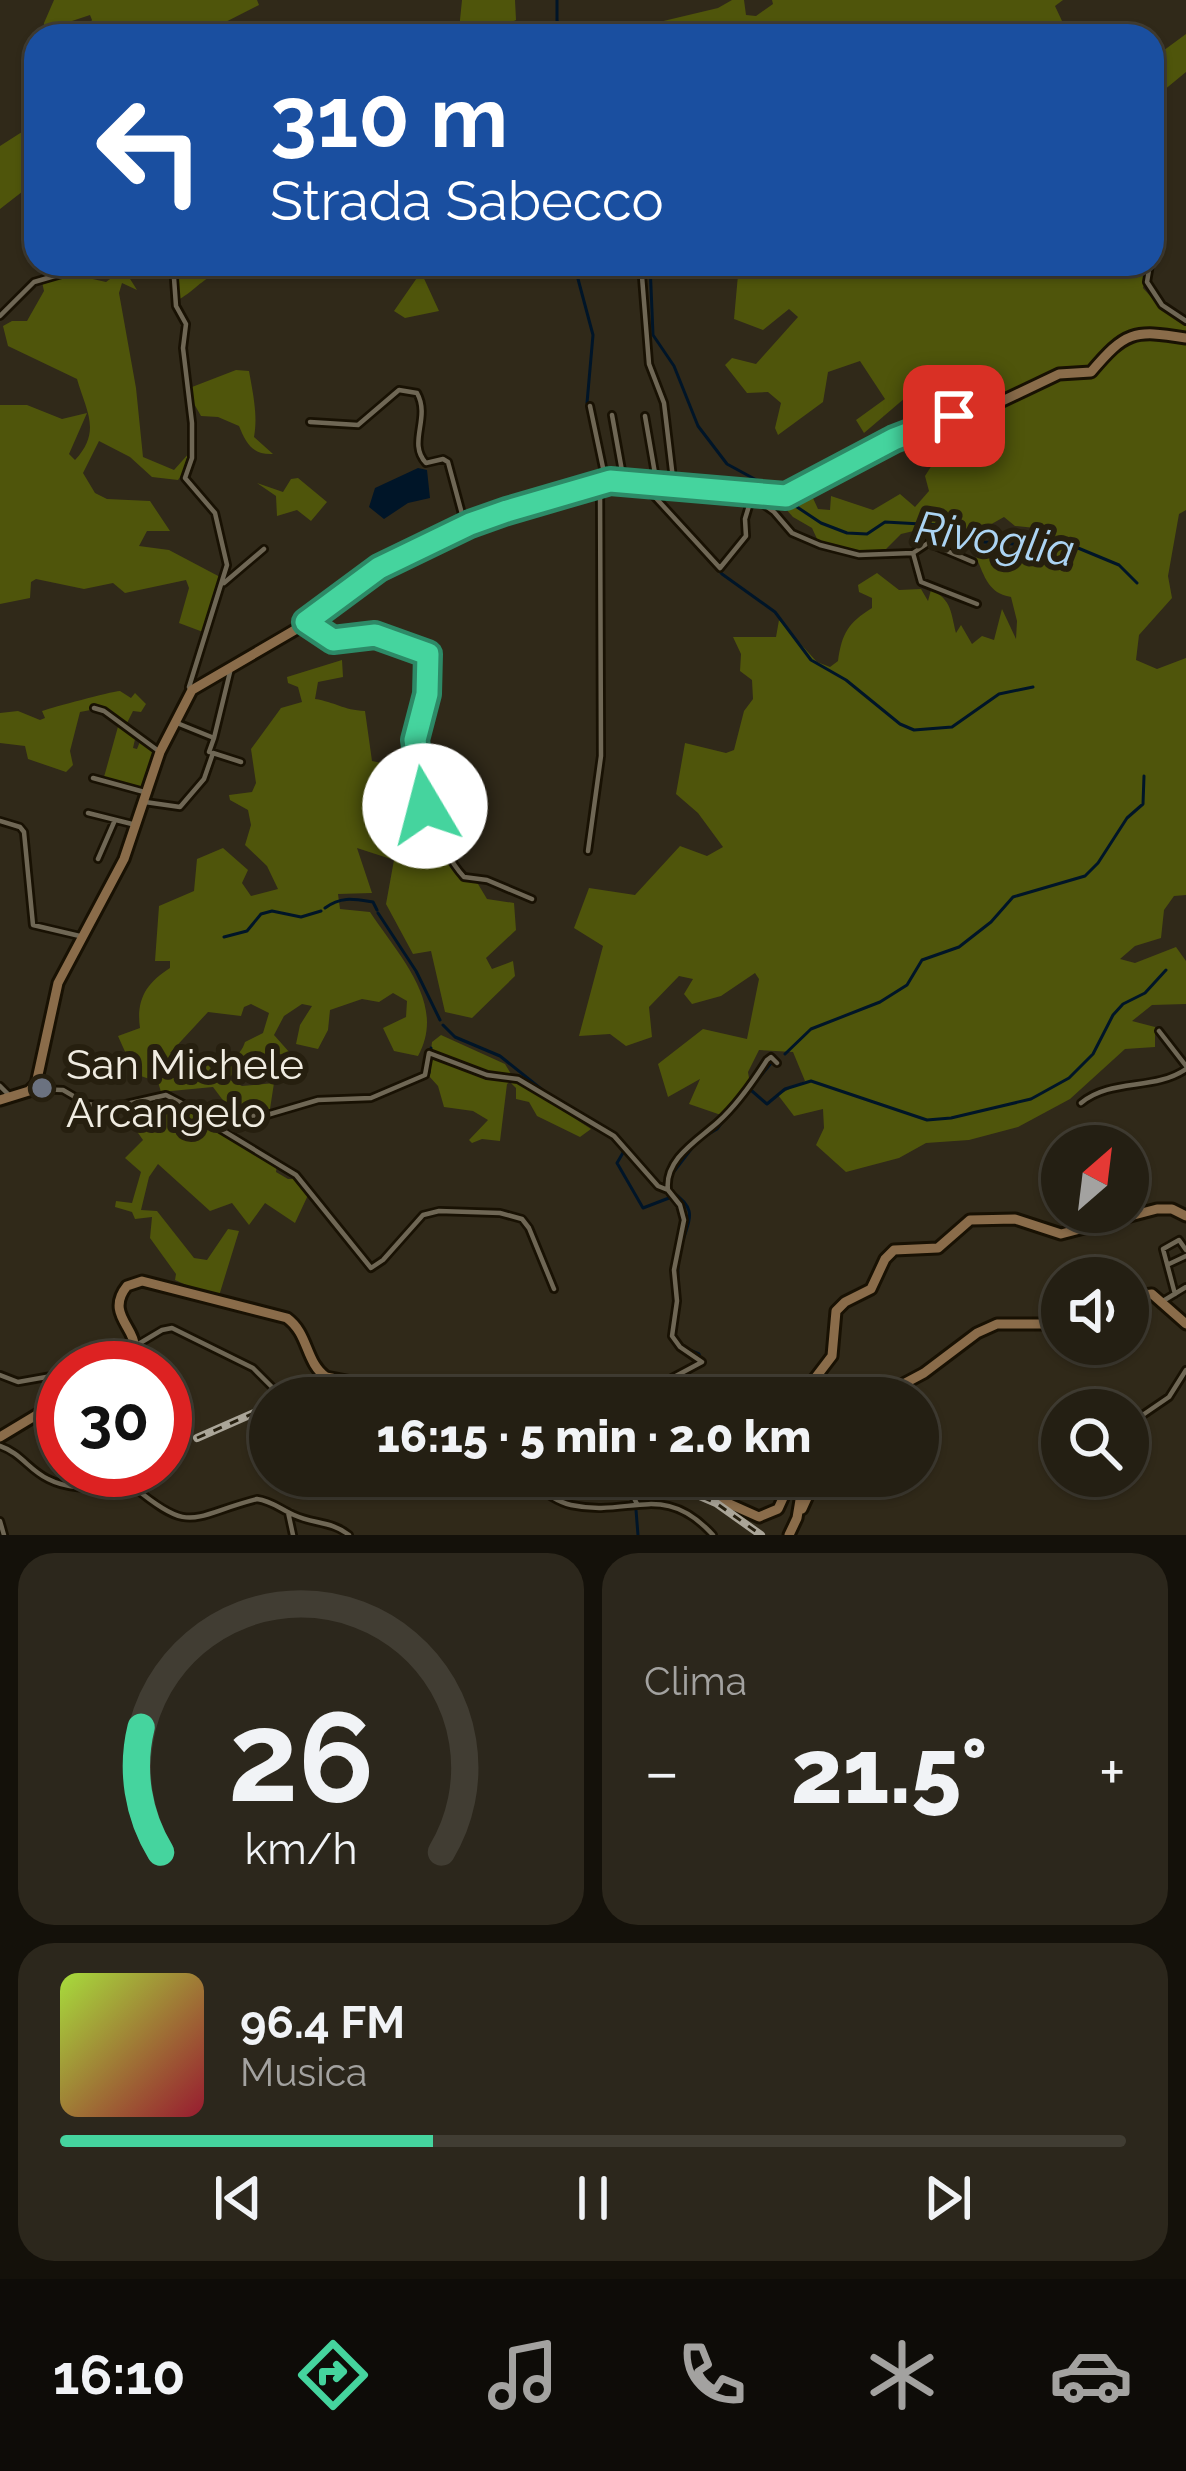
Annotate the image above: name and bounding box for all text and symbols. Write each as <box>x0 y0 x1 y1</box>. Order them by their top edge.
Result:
text: 310 m <box>270 68 508 167</box>
icon: left <box>72 72 228 228</box>
text: Strada Sabecco <box>270 169 664 233</box>
pin <box>903 365 1005 467</box>
icon: arrive <box>921 383 987 449</box>
water label: Rivoglia <box>912 500 1078 578</box>
position arrow <box>362 743 488 869</box>
place label: San Michele Arcangelo <box>66 1040 304 1137</box>
marker: San Michele Arcangelo <box>29 1075 55 1101</box>
north arrow <box>1041 1125 1149 1233</box>
map controls <box>1041 1125 1149 1497</box>
button: sound <box>1041 1257 1149 1365</box>
speed limit sign: 30 <box>36 1341 192 1497</box>
button: search <box>1041 1389 1149 1497</box>
text: 16:15 · 5 min · 2.0 km <box>377 1410 811 1463</box>
text: Clima <box>644 1658 747 1704</box>
text: 26 <box>228 1684 374 1830</box>
text: 21.5° <box>791 1718 988 1824</box>
text: − <box>644 1733 680 1810</box>
text: + <box>1099 1733 1126 1810</box>
text: km/h <box>244 1824 358 1874</box>
text: 96.4 FM <box>240 1996 405 2049</box>
text: Musica <box>240 2049 367 2095</box>
icon: previous <box>205 2165 271 2231</box>
icon: pause <box>560 2165 626 2231</box>
icon: next <box>915 2165 981 2231</box>
icon: directions <box>291 2333 375 2417</box>
icon: music <box>481 2333 565 2417</box>
icon: phone <box>670 2333 754 2417</box>
icon: climate <box>860 2333 944 2417</box>
icon: car <box>1049 2333 1133 2417</box>
text: 16:10 <box>53 2343 185 2407</box>

